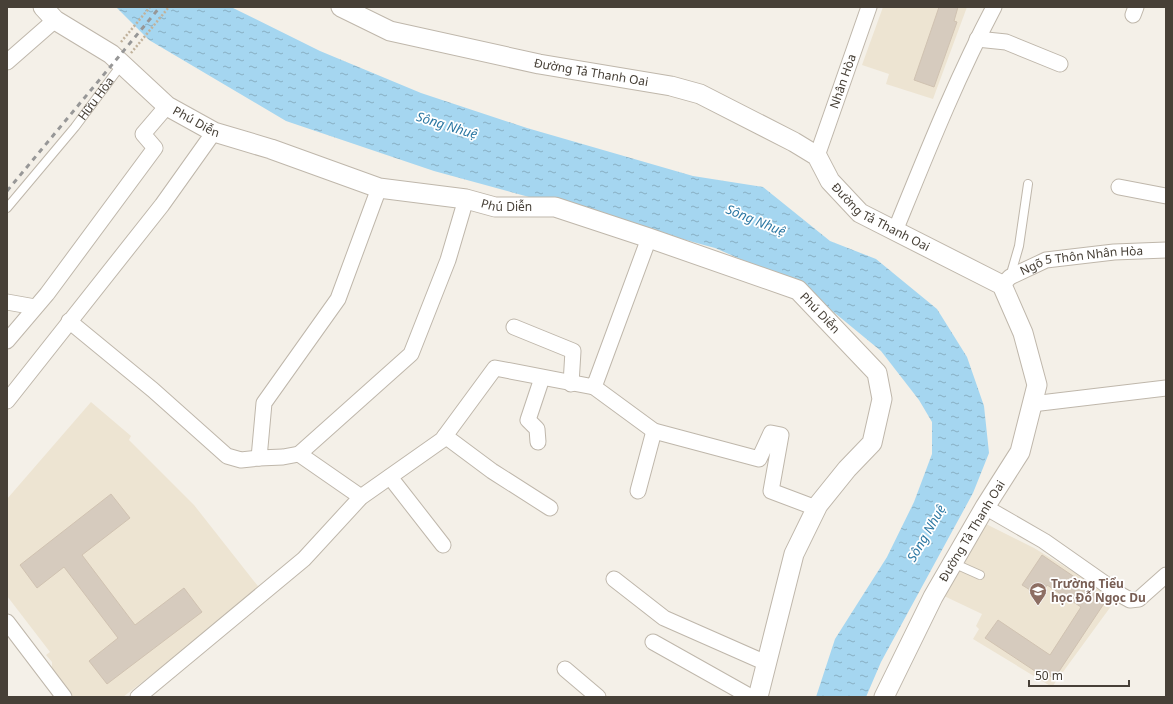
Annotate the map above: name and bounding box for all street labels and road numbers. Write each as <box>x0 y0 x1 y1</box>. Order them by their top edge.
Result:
street label: Nhân Hòa <box>825 52 860 111</box>
street label: Đường Tả Thanh Oai <box>532 54 650 90</box>
street label: Hữu Hòa <box>74 73 118 124</box>
street label: Phú Diễn <box>170 102 222 141</box>
street label: Đường Tả Thanh Oai <box>828 179 933 255</box>
street label: Phú Diễn <box>479 195 532 215</box>
street label: Ngõ 5 Thôn Nhân Hòa <box>1017 242 1143 279</box>
street label: Phú Diễn <box>796 288 844 337</box>
street label: Đường Tả Thanh Oai <box>934 477 1009 585</box>

